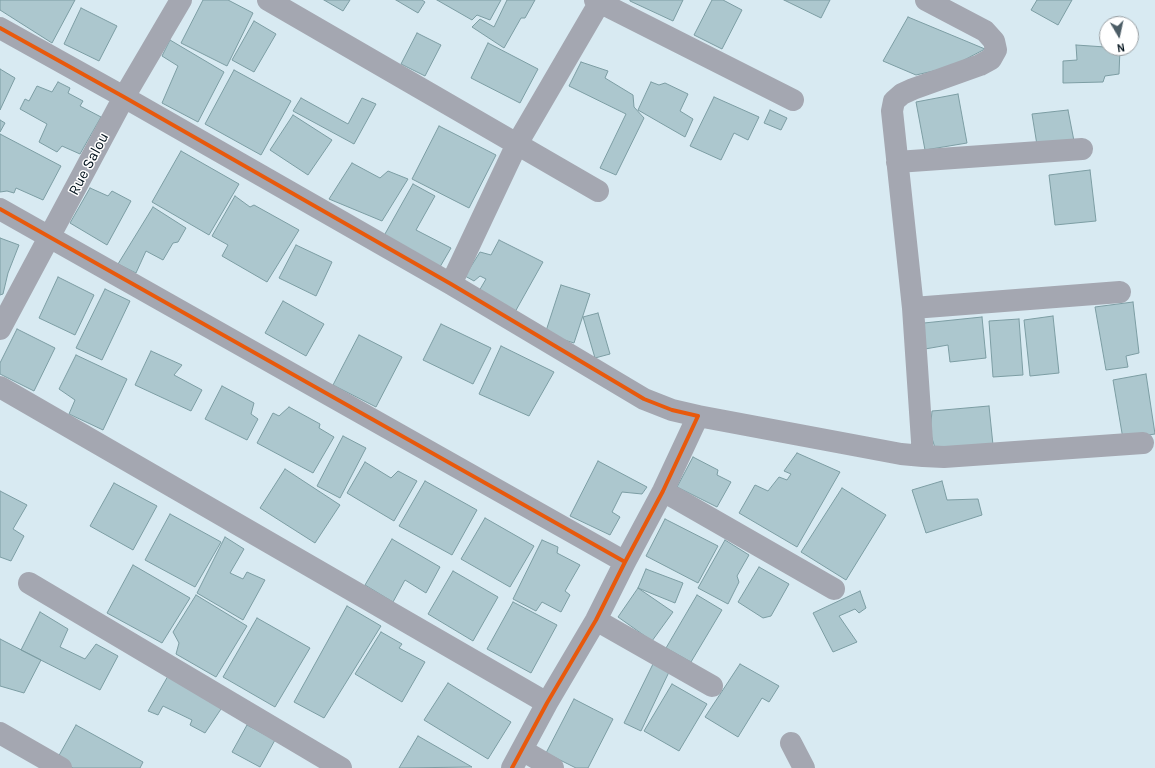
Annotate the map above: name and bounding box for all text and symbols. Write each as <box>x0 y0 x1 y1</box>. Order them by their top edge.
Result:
north arrow <box>1099 16 1139 56</box>
text: N <box>1116 40 1126 54</box>
street label: Rue Salou <box>65 130 113 198</box>

